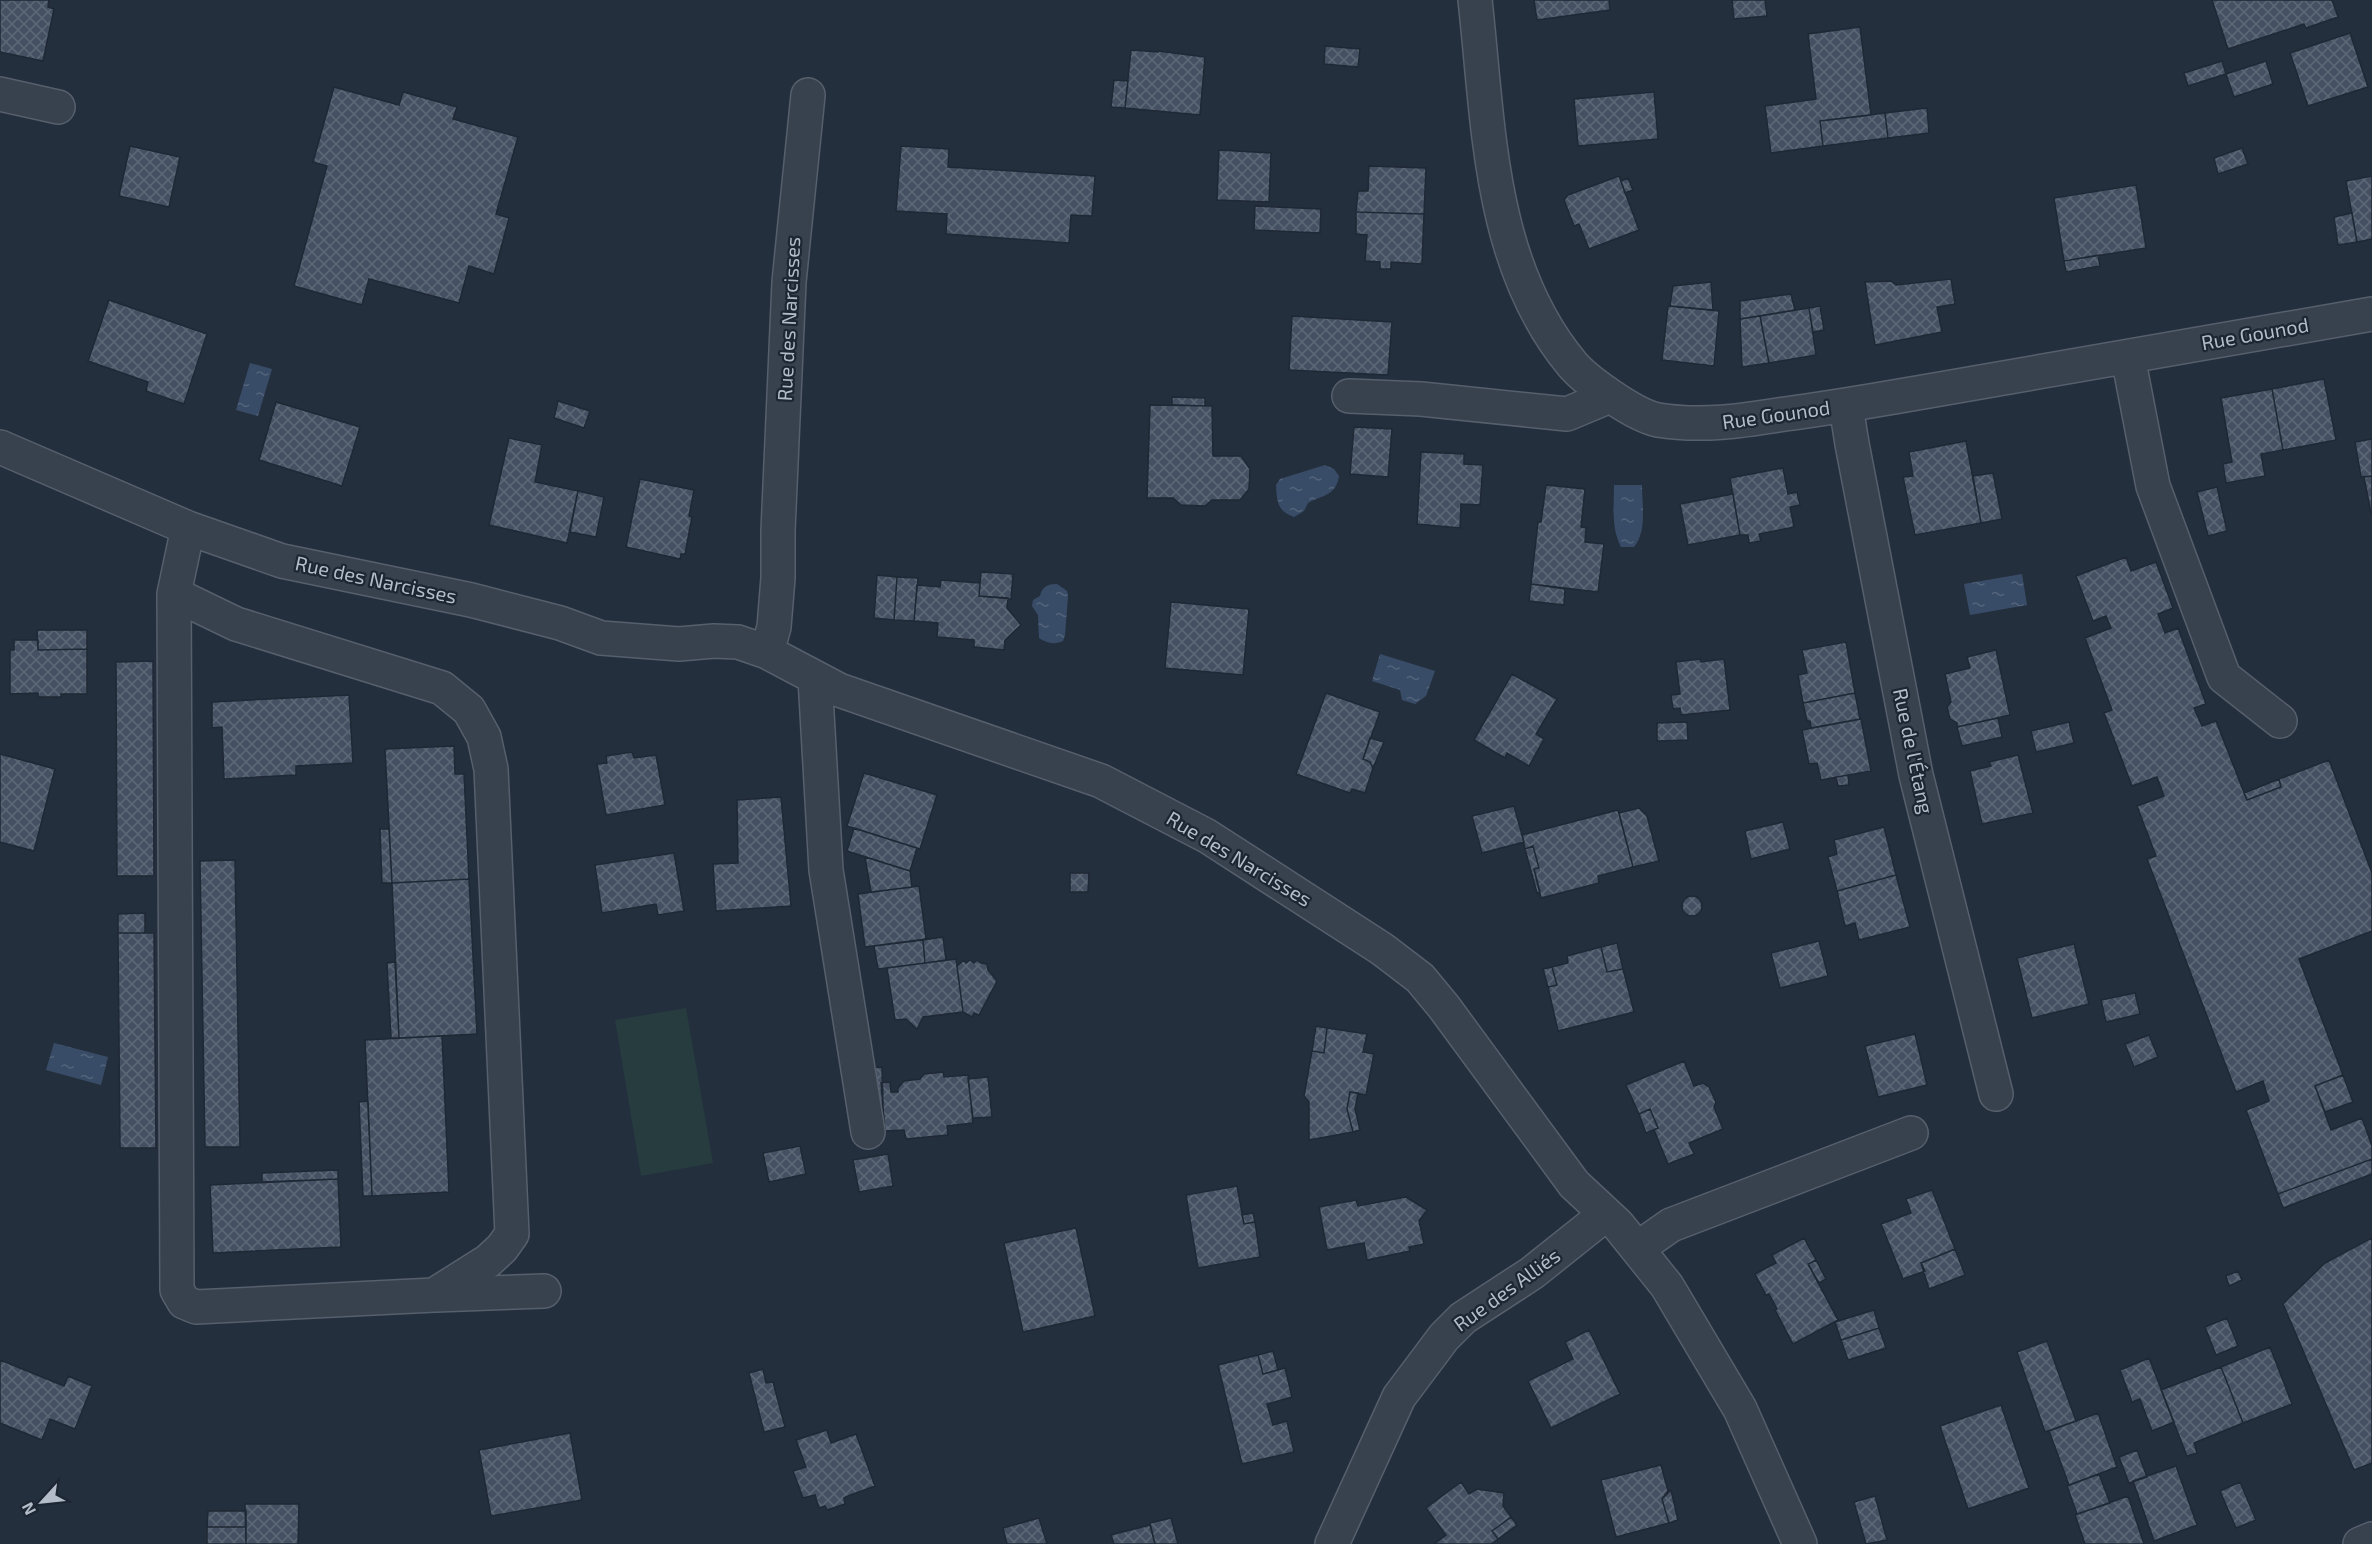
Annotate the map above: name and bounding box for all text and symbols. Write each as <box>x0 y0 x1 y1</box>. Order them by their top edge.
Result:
street label: Rue des Narcisses <box>772 236 804 402</box>
street label: Rue Gounod <box>2199 312 2310 354</box>
street label: Rue Gounod <box>1720 395 1831 433</box>
street label: Rue des Narcisses <box>293 550 459 608</box>
street label: Rue de l'Étang <box>1889 686 1939 816</box>
street label: Rue des Narcisses <box>1163 805 1316 911</box>
street label: Rue des Alliés <box>1449 1243 1564 1336</box>
north arrow <box>12 1472 72 1532</box>
text: N <box>17 1500 39 1519</box>

